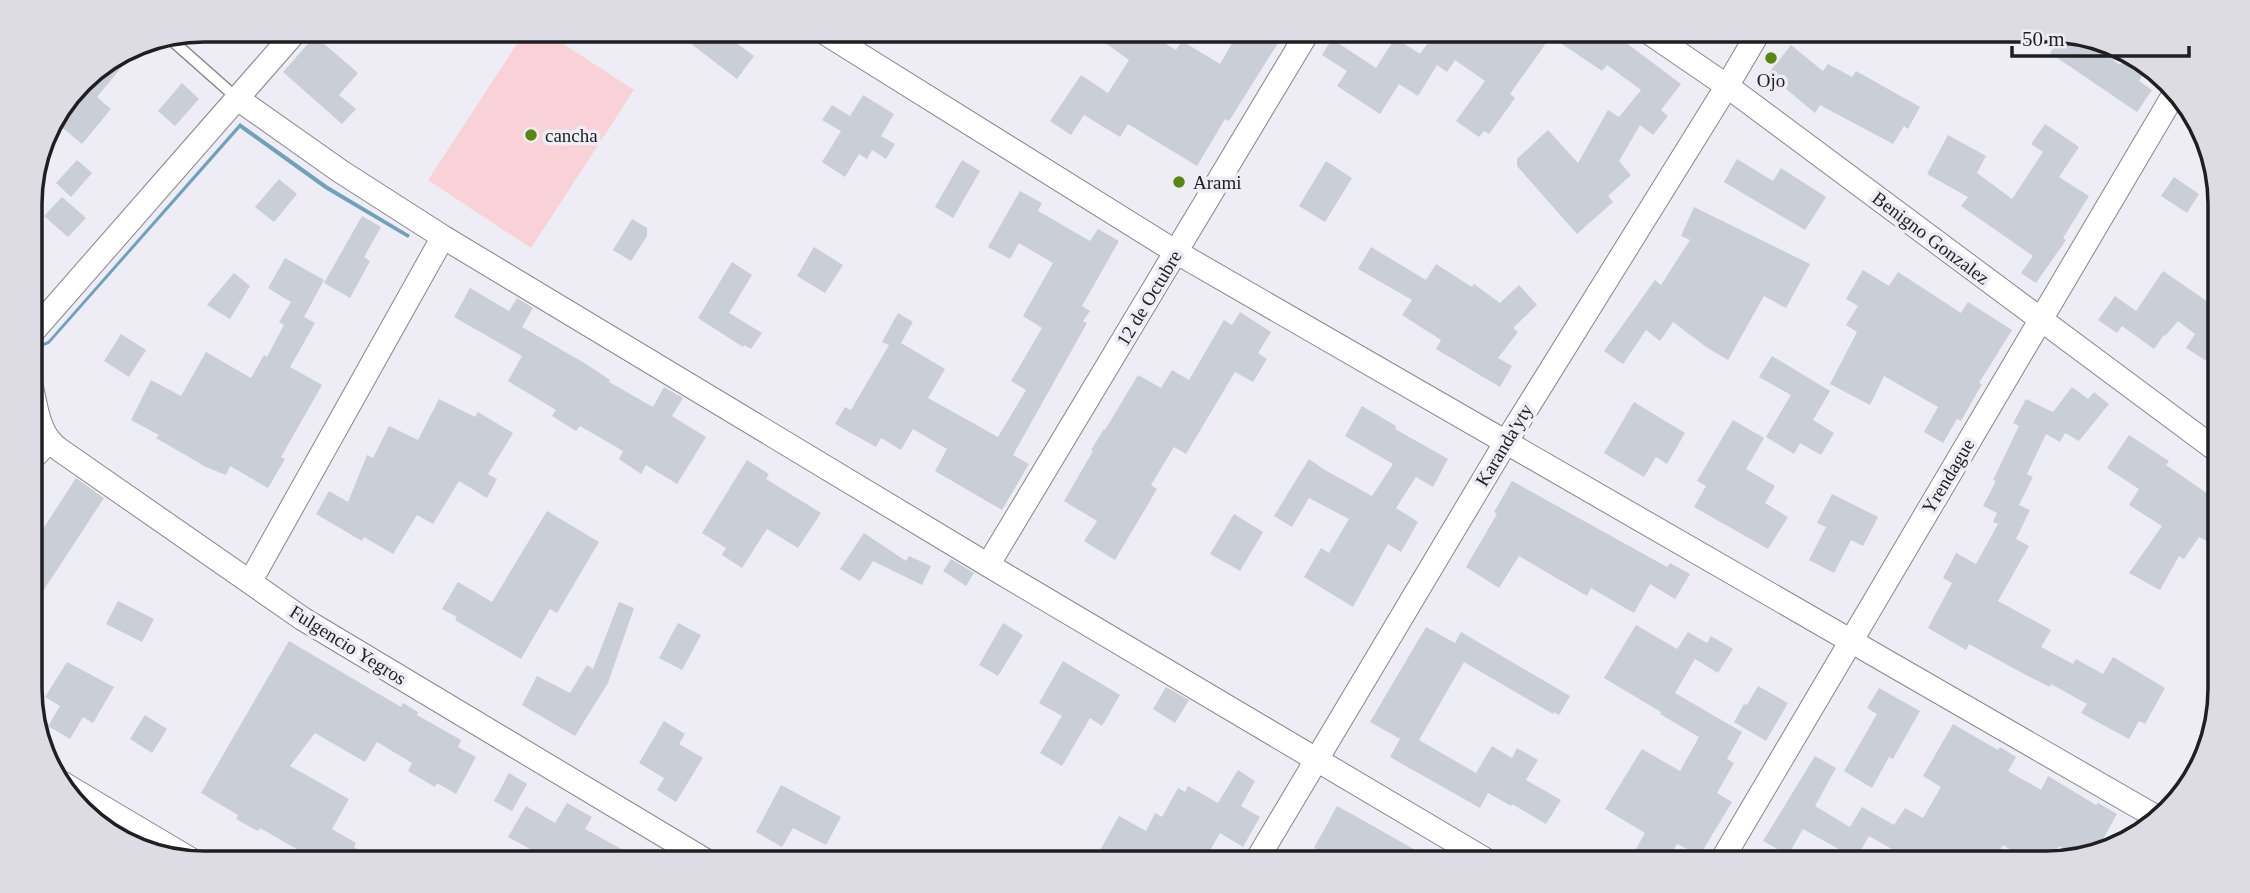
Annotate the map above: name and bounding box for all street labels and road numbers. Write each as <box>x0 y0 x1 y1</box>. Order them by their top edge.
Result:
street label: Benigno Gonzalez <box>1868 187 1994 289</box>
street label: 12 de Octubre <box>1112 246 1186 350</box>
street label: Karanda'yty <box>1471 400 1537 490</box>
street label: Yrendague <box>1918 435 1978 517</box>
street label: Fulgencio Yegros <box>286 601 410 689</box>

